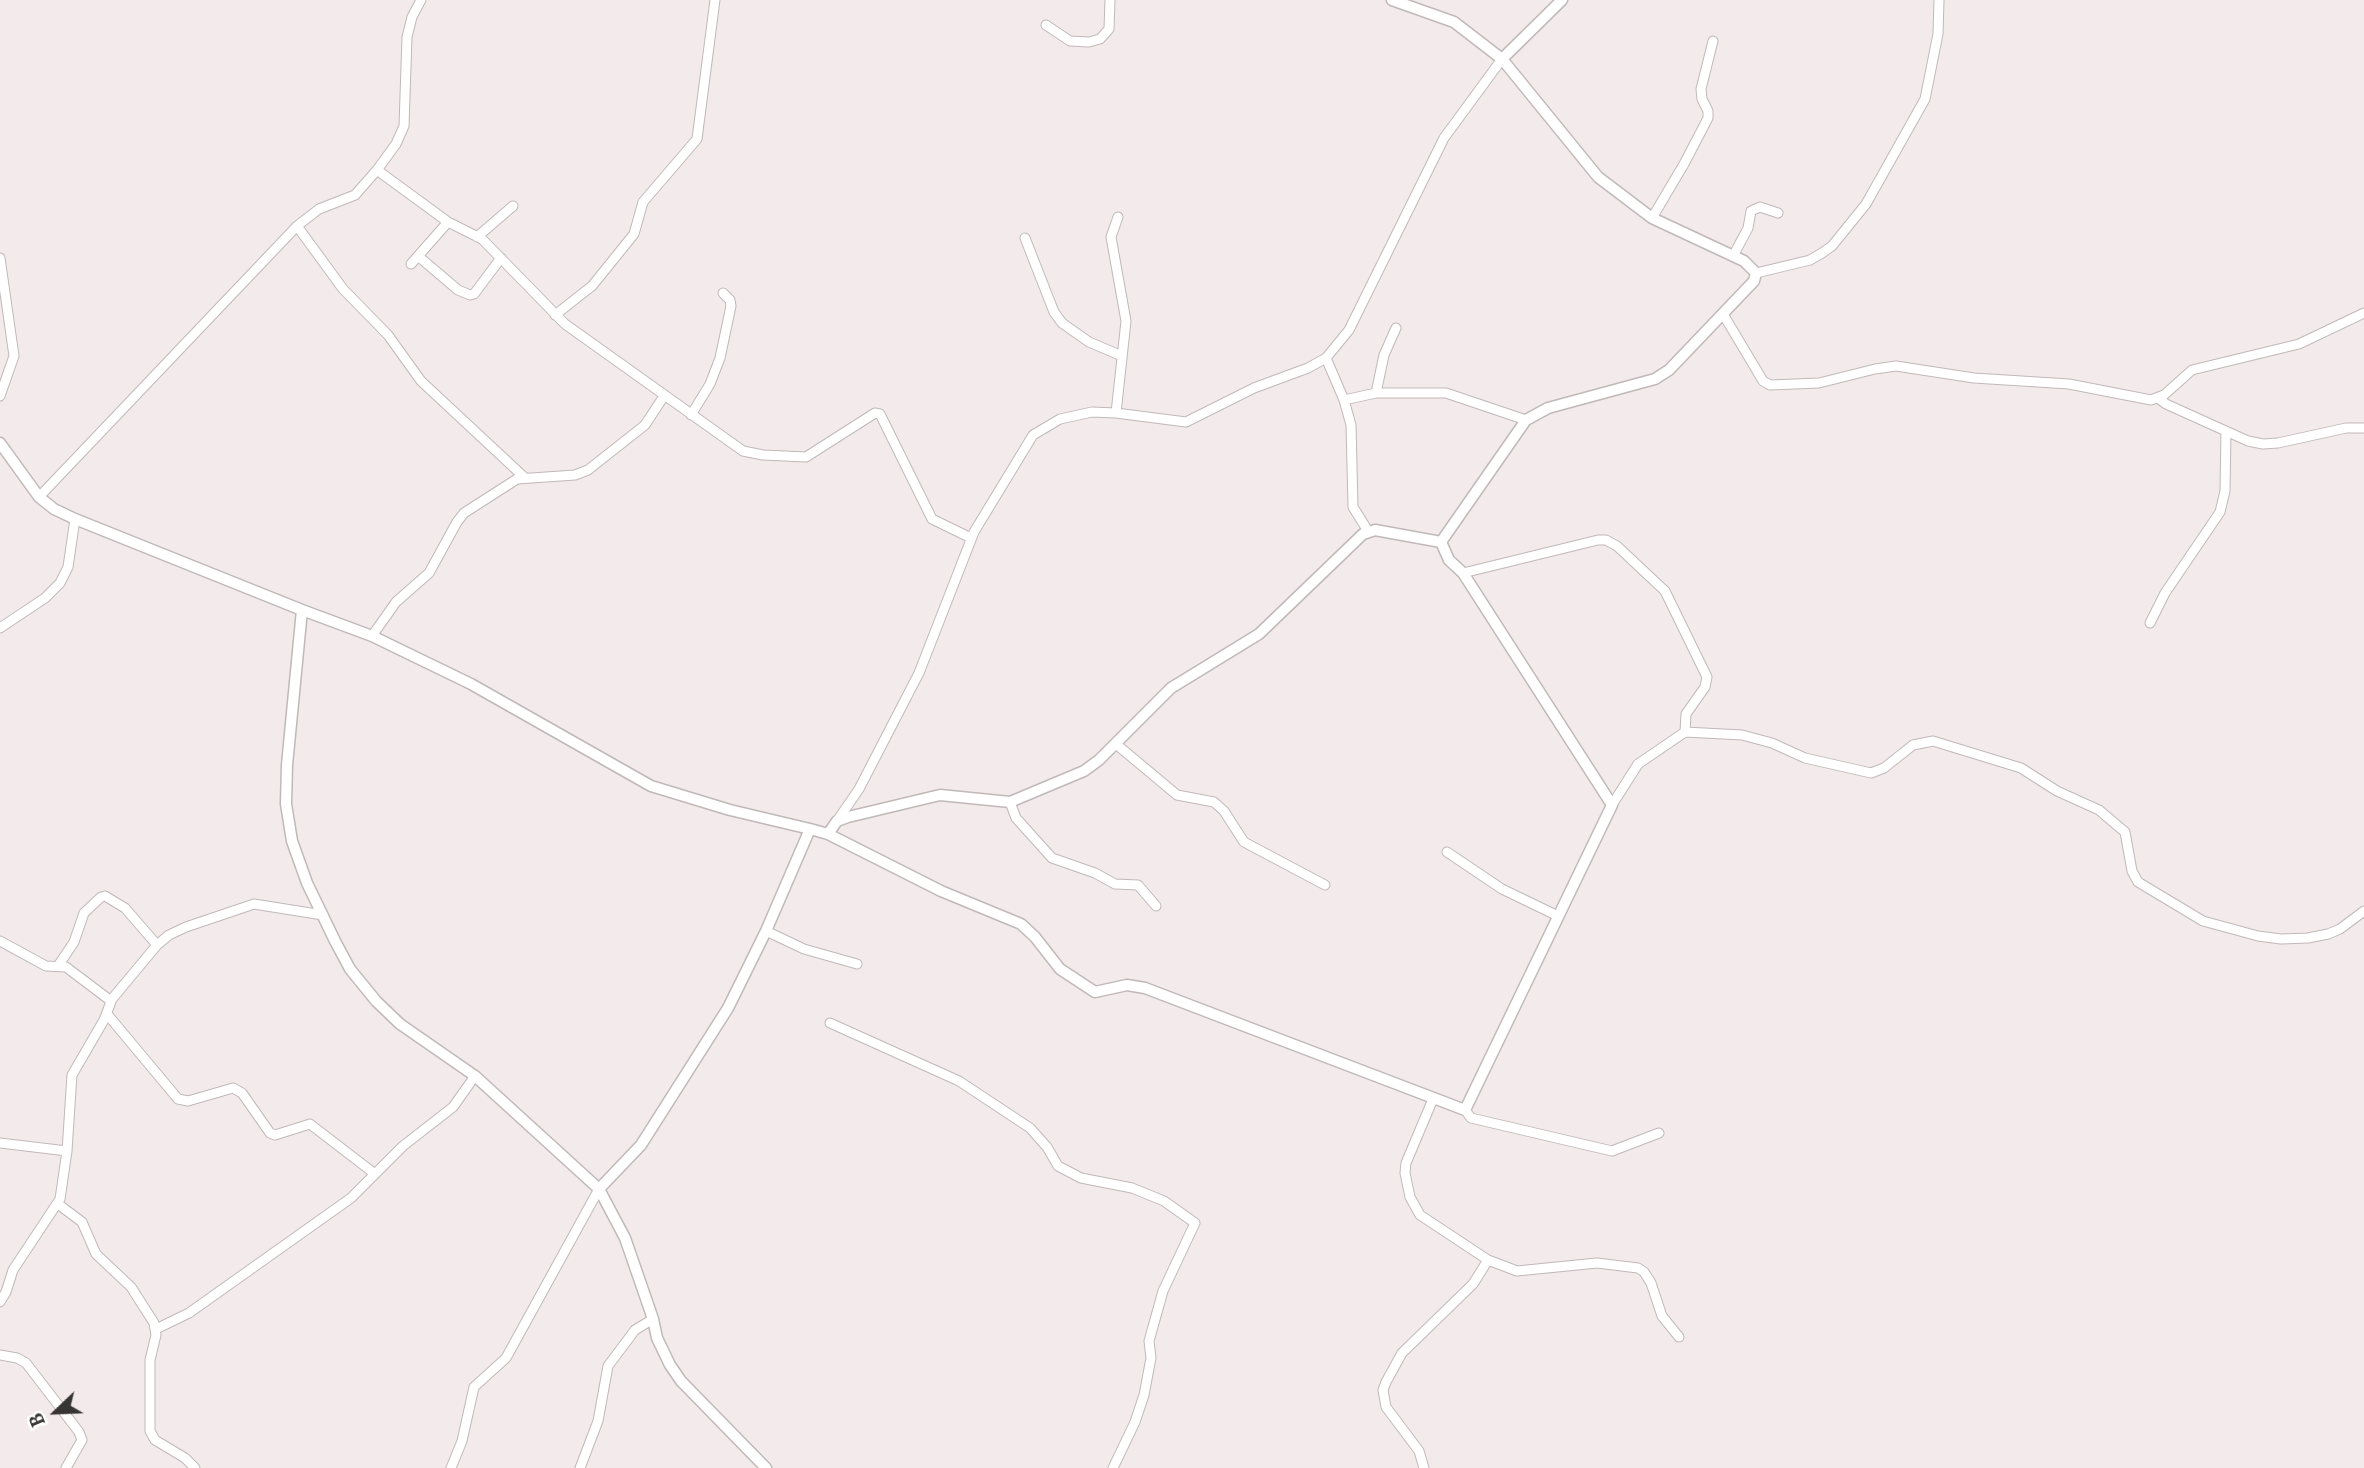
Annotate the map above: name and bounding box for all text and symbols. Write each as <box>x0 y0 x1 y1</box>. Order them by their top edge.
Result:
north arrow <box>21 1377 91 1447</box>
text: B <box>23 1410 50 1431</box>

